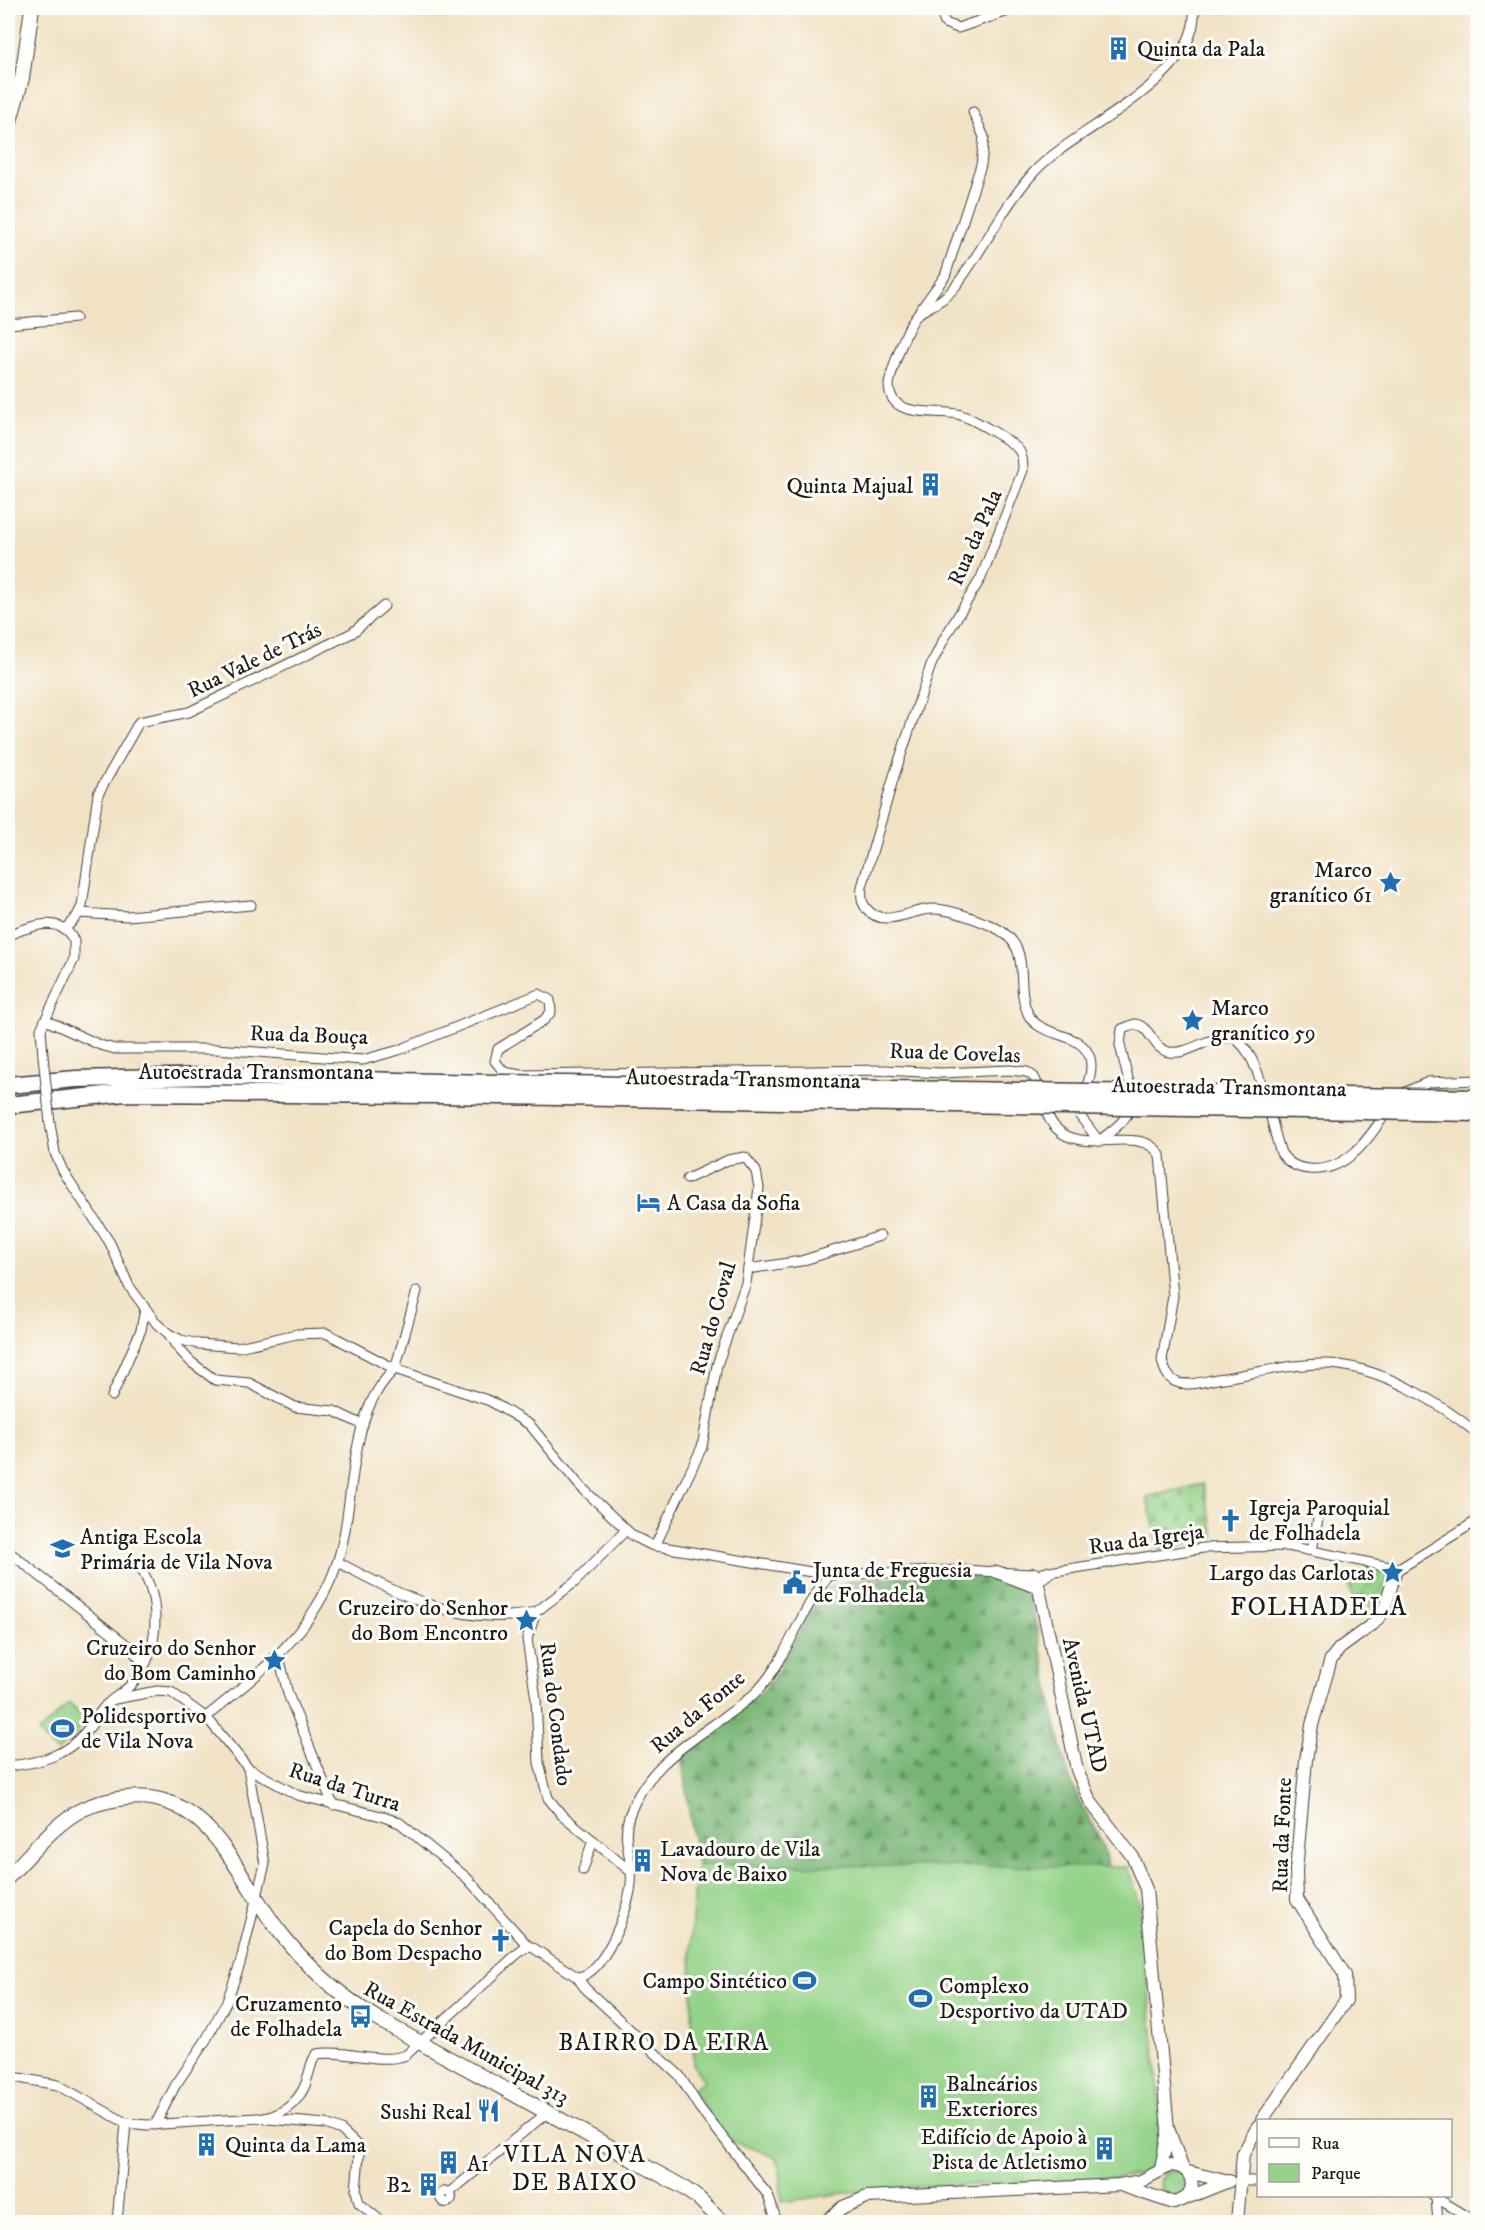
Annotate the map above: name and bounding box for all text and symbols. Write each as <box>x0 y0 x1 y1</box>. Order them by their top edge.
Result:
building icon: Quinta da Pala <box>1106 35 1132 61</box>
place label: Quinta da Pala <box>1137 36 1266 63</box>
building icon: Quinta Majual <box>918 472 944 498</box>
place label: Quinta Majual <box>787 473 913 500</box>
street label: Rua da Pala <box>942 485 1009 590</box>
street label: Rua Vale de Trás <box>183 616 326 704</box>
place label: Marco granítico 61 <box>1270 857 1372 909</box>
place icon: Marco granítico 61 <box>1377 869 1403 895</box>
place label: Marco granítico 59 <box>1211 995 1316 1047</box>
place icon: Marco granítico 59 <box>1180 1007 1206 1033</box>
street label: Rua da Bouça <box>249 1020 369 1051</box>
street label: Rua de Covelas <box>889 1038 1021 1069</box>
street label: Autoestrada Transmontana <box>139 1059 374 1086</box>
street label: Autoestrada Transmontana <box>625 1064 861 1095</box>
street label: Autoestrada Transmontana <box>1111 1072 1347 1103</box>
hotel icon: A Casa da Sofia <box>636 1189 662 1215</box>
place label: A Casa da Sofia <box>667 1190 801 1217</box>
street label: Rua do Coval <box>684 1258 743 1378</box>
place label: Igreja Paroquial de Folhadela <box>1249 1495 1390 1547</box>
church icon: Igreja Paroquial de Folhadela <box>1218 1507 1244 1533</box>
street label: Rua da Igreja <box>1087 1518 1206 1561</box>
place label: Antiga Escola Primária de Vila Nova <box>80 1524 273 1576</box>
school or university icon: Antiga Escola Primária de Vila Nova <box>49 1536 75 1562</box>
place label: Junta de Freguesia de Folhadela <box>811 1557 972 1609</box>
place icon: Largo das Carlotas <box>1379 1559 1405 1585</box>
place label: Largo das Carlotas <box>1209 1560 1374 1587</box>
public building icon: Junta de Freguesia de Folhadela <box>782 1569 808 1595</box>
district label: FOLHADELA <box>1230 1591 1408 1624</box>
place label: Cruzeiro do Senhor do Bom Encontro <box>338 1595 509 1647</box>
place icon: Cruzeiro do Senhor do Bom Encontro <box>513 1607 539 1633</box>
place label: Cruzeiro do Senhor do Bom Caminho <box>86 1635 257 1687</box>
street label: Avenida UTAD <box>1056 1635 1113 1776</box>
street label: Rua do Condado <box>533 1641 578 1788</box>
place icon: Cruzeiro do Senhor do Bom Caminho <box>261 1647 287 1673</box>
street label: Rua da Fonte <box>645 1665 751 1760</box>
place label: Polidesportivo de Vila Nova <box>81 1703 207 1755</box>
sports icon: Polidesportivo de Vila Nova <box>50 1715 76 1741</box>
street label: Rua da Turra <box>285 1757 404 1818</box>
street label: Rua da Fonte <box>1267 1777 1298 1893</box>
place label: Lavadouro de Vila Nova de Baixo <box>660 1836 821 1888</box>
building icon: Lavadouro de Vila Nova de Baixo <box>629 1848 655 1874</box>
place label: Capela do Senhor do Bom Despacho <box>325 1915 483 1967</box>
church icon: Capela do Senhor do Bom Despacho <box>487 1927 513 1953</box>
sports icon: Campo Sintético <box>792 1967 818 1993</box>
place label: Campo Sintético <box>642 1968 787 1995</box>
place label: Complexo Desportivo da UTAD <box>939 1973 1128 2025</box>
street label: Rua Estrada Municipal 313 <box>359 1976 574 2111</box>
sports icon: Complexo Desportivo da UTAD <box>908 1985 934 2011</box>
place label: Cruzamento de Folhadela <box>230 1991 343 2043</box>
bus stop icon: Cruzamento de Folhadela <box>347 2003 373 2029</box>
district label: BAIRRO DA EIRA <box>558 2028 770 2058</box>
place label: Balneários Exteriores <box>946 2071 1038 2123</box>
building icon: Balneários Exteriores <box>915 2083 941 2109</box>
restaurant icon: Sushi Real <box>476 2098 502 2124</box>
place label: Sushi Real <box>380 2099 471 2126</box>
legend <box>1257 2119 1452 2197</box>
place label: Edifício de Apoio à Pista de Atletismo <box>921 2124 1088 2176</box>
building icon: Quinta da Lama <box>194 2131 220 2157</box>
place label: Quinta da Lama <box>225 2132 367 2159</box>
text: Rua <box>1311 2133 1340 2155</box>
building icon: Edifício de Apoio à Pista de Atletismo <box>1092 2136 1118 2162</box>
district label: VILA NOVA DE BAIXO <box>503 2140 646 2198</box>
building icon: A1 <box>436 2150 462 2176</box>
place label: A1 <box>467 2151 489 2178</box>
text: Parque <box>1311 2163 1361 2185</box>
building icon: B2 <box>416 2171 442 2197</box>
place label: B2 <box>386 2172 411 2199</box>

